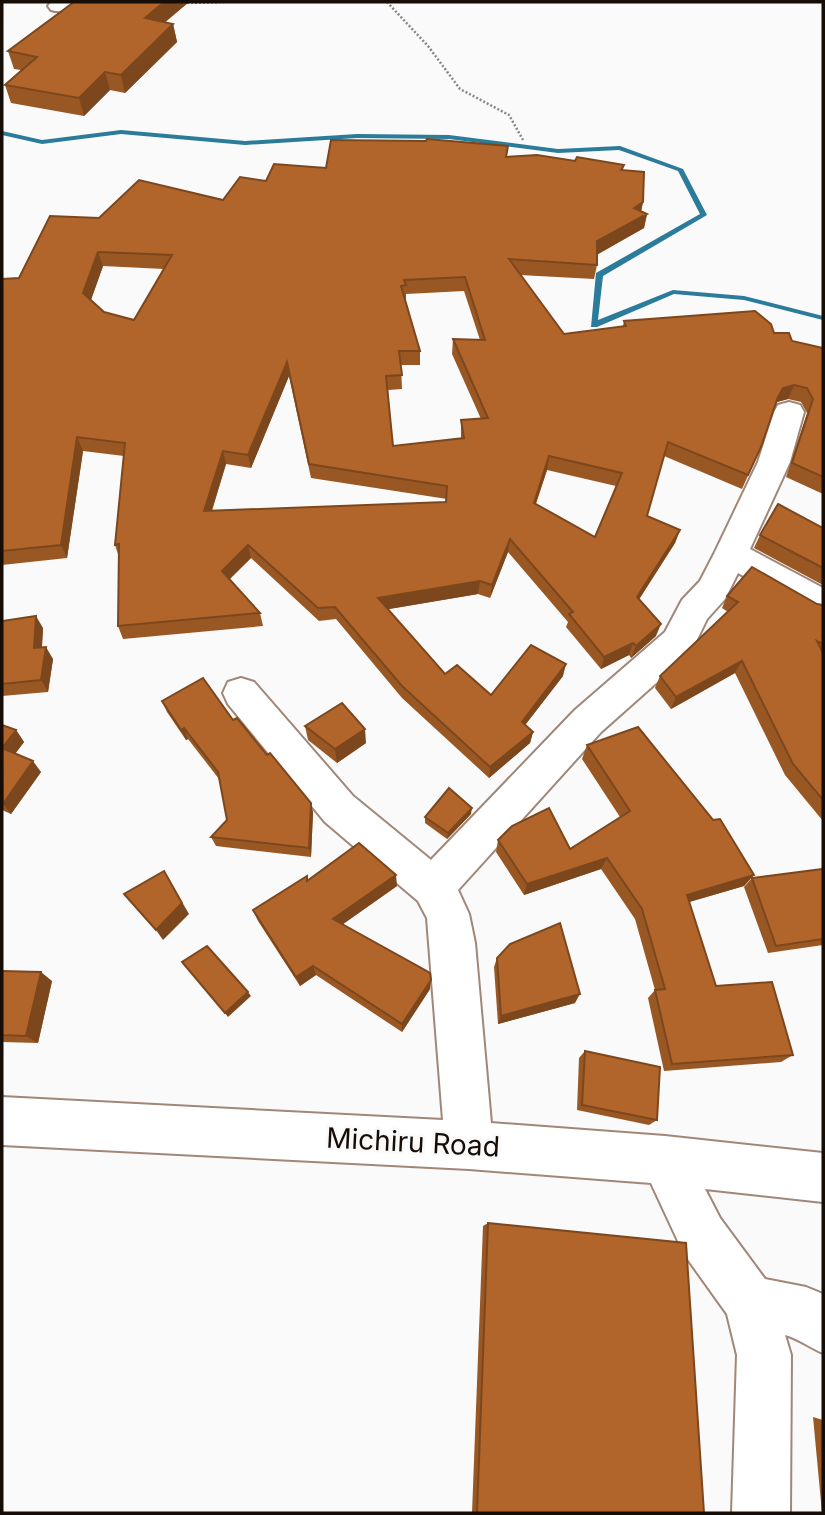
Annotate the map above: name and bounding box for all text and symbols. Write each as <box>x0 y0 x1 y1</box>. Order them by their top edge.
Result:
street label: Michiru Road <box>325 1120 501 1164</box>

